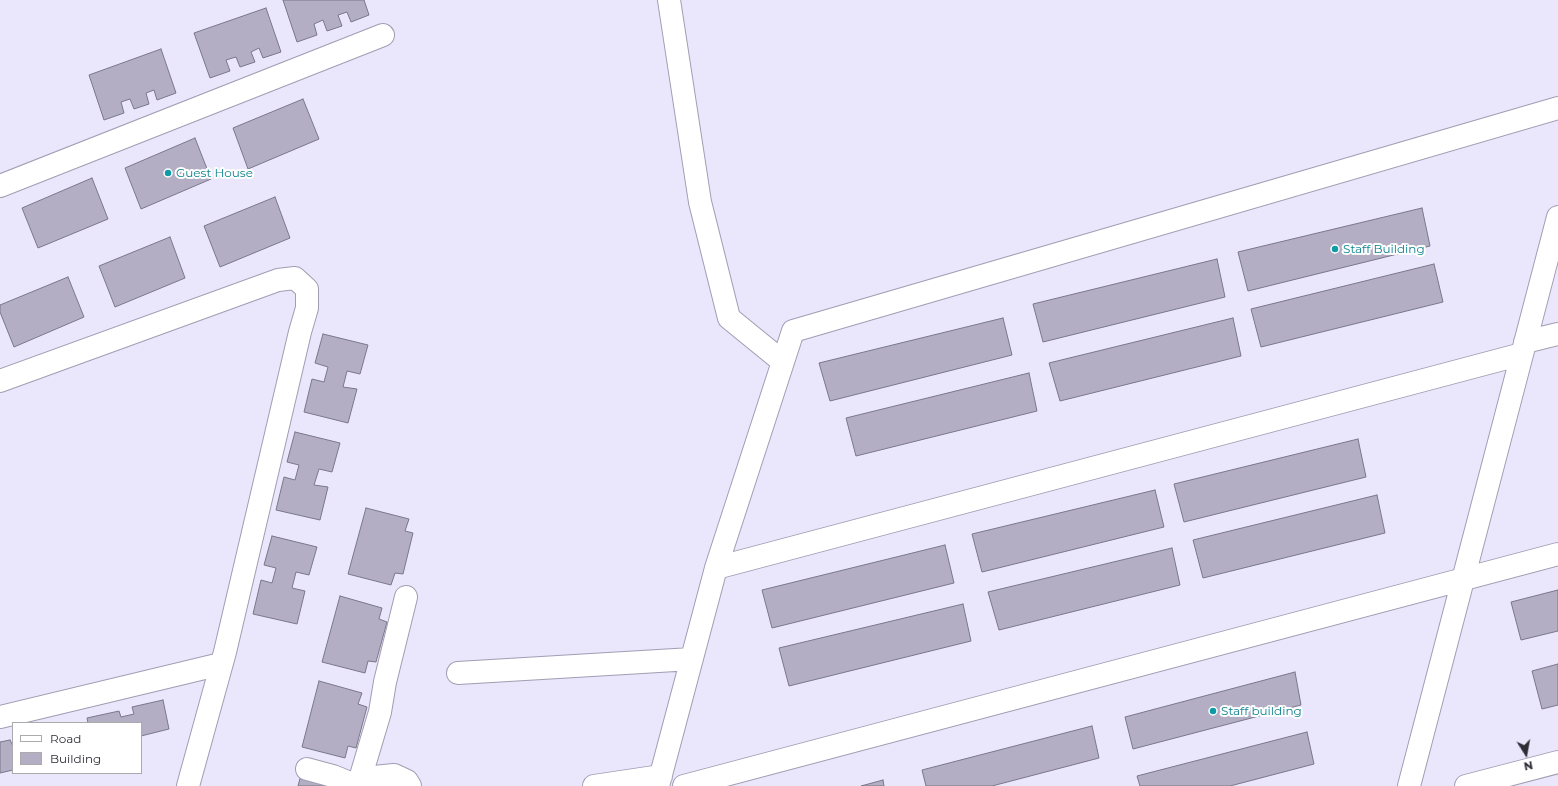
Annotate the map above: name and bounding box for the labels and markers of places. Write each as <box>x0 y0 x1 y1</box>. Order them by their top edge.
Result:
place label: Guest House <box>176 166 253 180</box>
marker: Guest House <box>163 168 173 178</box>
place label: Staff Building <box>1343 242 1425 256</box>
marker: Staff Building <box>1330 244 1340 254</box>
place label: Staff building <box>1221 704 1302 718</box>
marker: Staff building <box>1208 706 1218 716</box>

